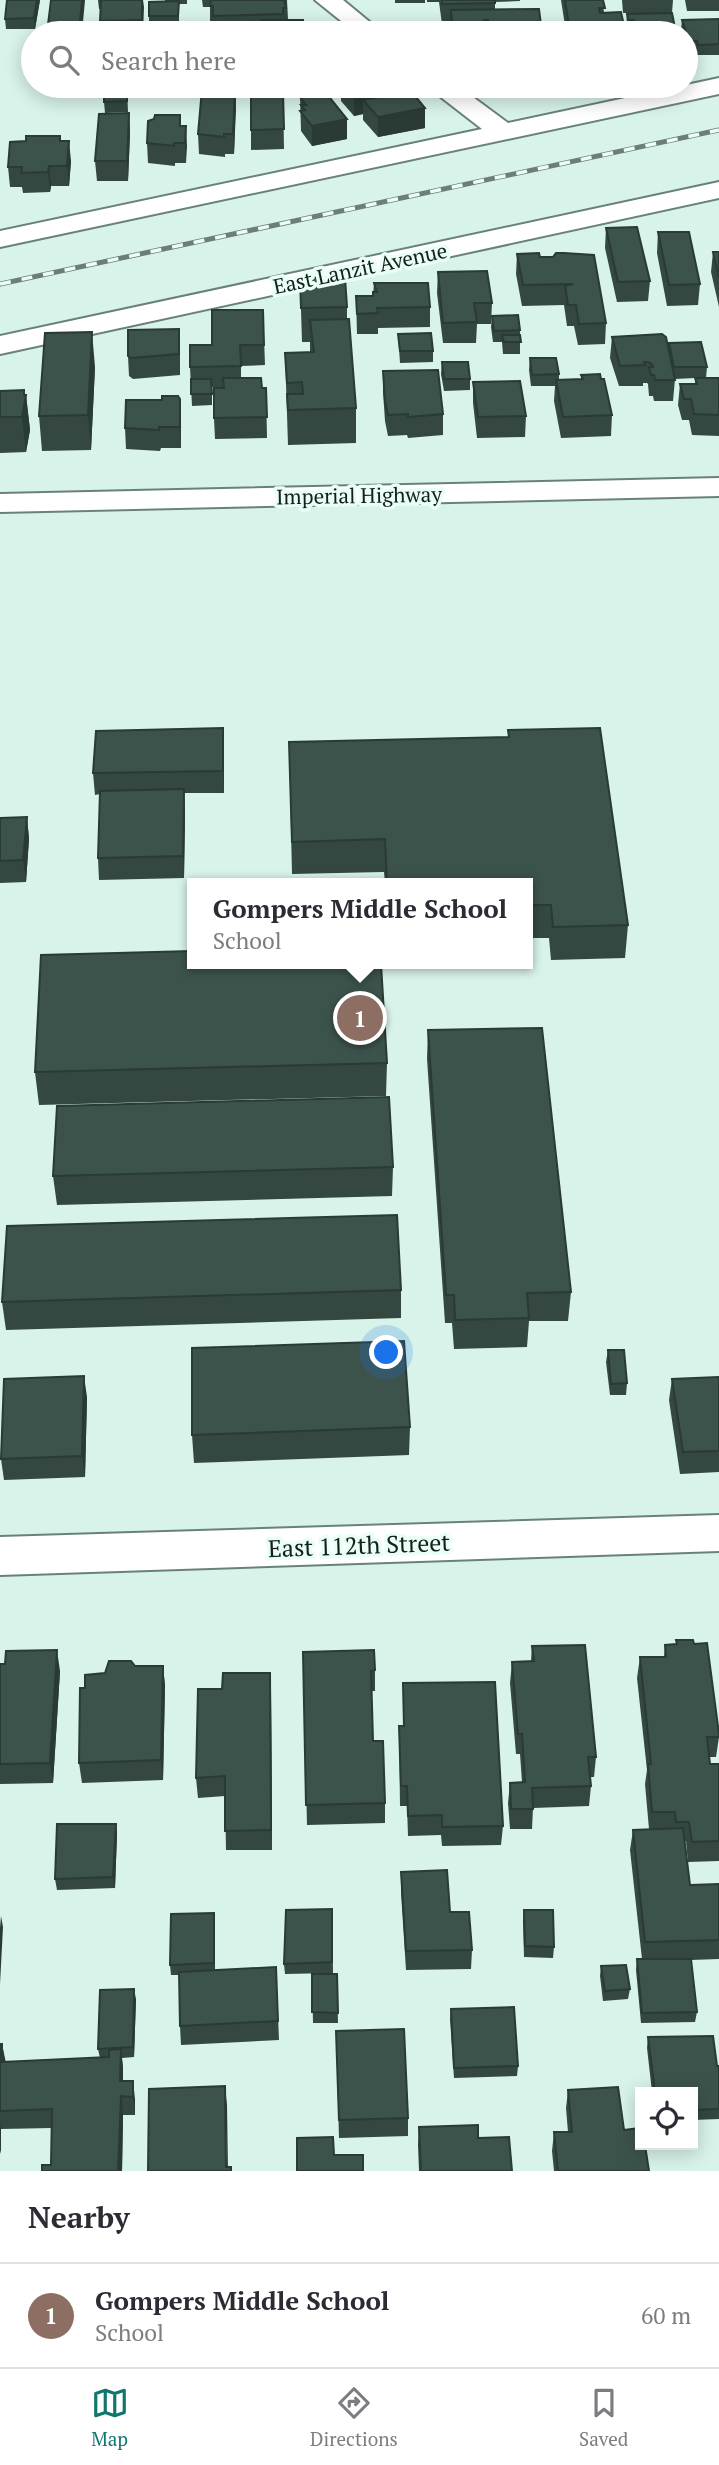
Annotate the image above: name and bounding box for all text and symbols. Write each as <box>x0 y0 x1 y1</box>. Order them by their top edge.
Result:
search box <box>21 21 698 98</box>
icon: search <box>45 41 83 79</box>
text: Search here <box>101 43 236 77</box>
street label: East Lanzit Avenue <box>270 236 450 300</box>
street label: Imperial Highway <box>276 480 443 510</box>
popup <box>187 878 533 969</box>
text: Gompers Middle School <box>213 891 507 925</box>
text: School <box>213 925 282 956</box>
pin: 1 <box>337 992 383 1044</box>
your location <box>369 1335 403 1369</box>
street label: East 112th Street <box>267 1526 451 1564</box>
map controls <box>635 2087 698 2150</box>
button: locate <box>635 2087 698 2150</box>
text: Nearby <box>28 2197 130 2237</box>
text: Gompers Middle School <box>95 2283 390 2317</box>
text: 1 <box>45 2300 58 2331</box>
text: 60 m <box>641 2300 691 2331</box>
text: School <box>95 2317 164 2348</box>
tab: Map <box>91 2384 129 2451</box>
tab: Directions <box>310 2384 398 2451</box>
tab: Saved <box>579 2384 628 2451</box>

